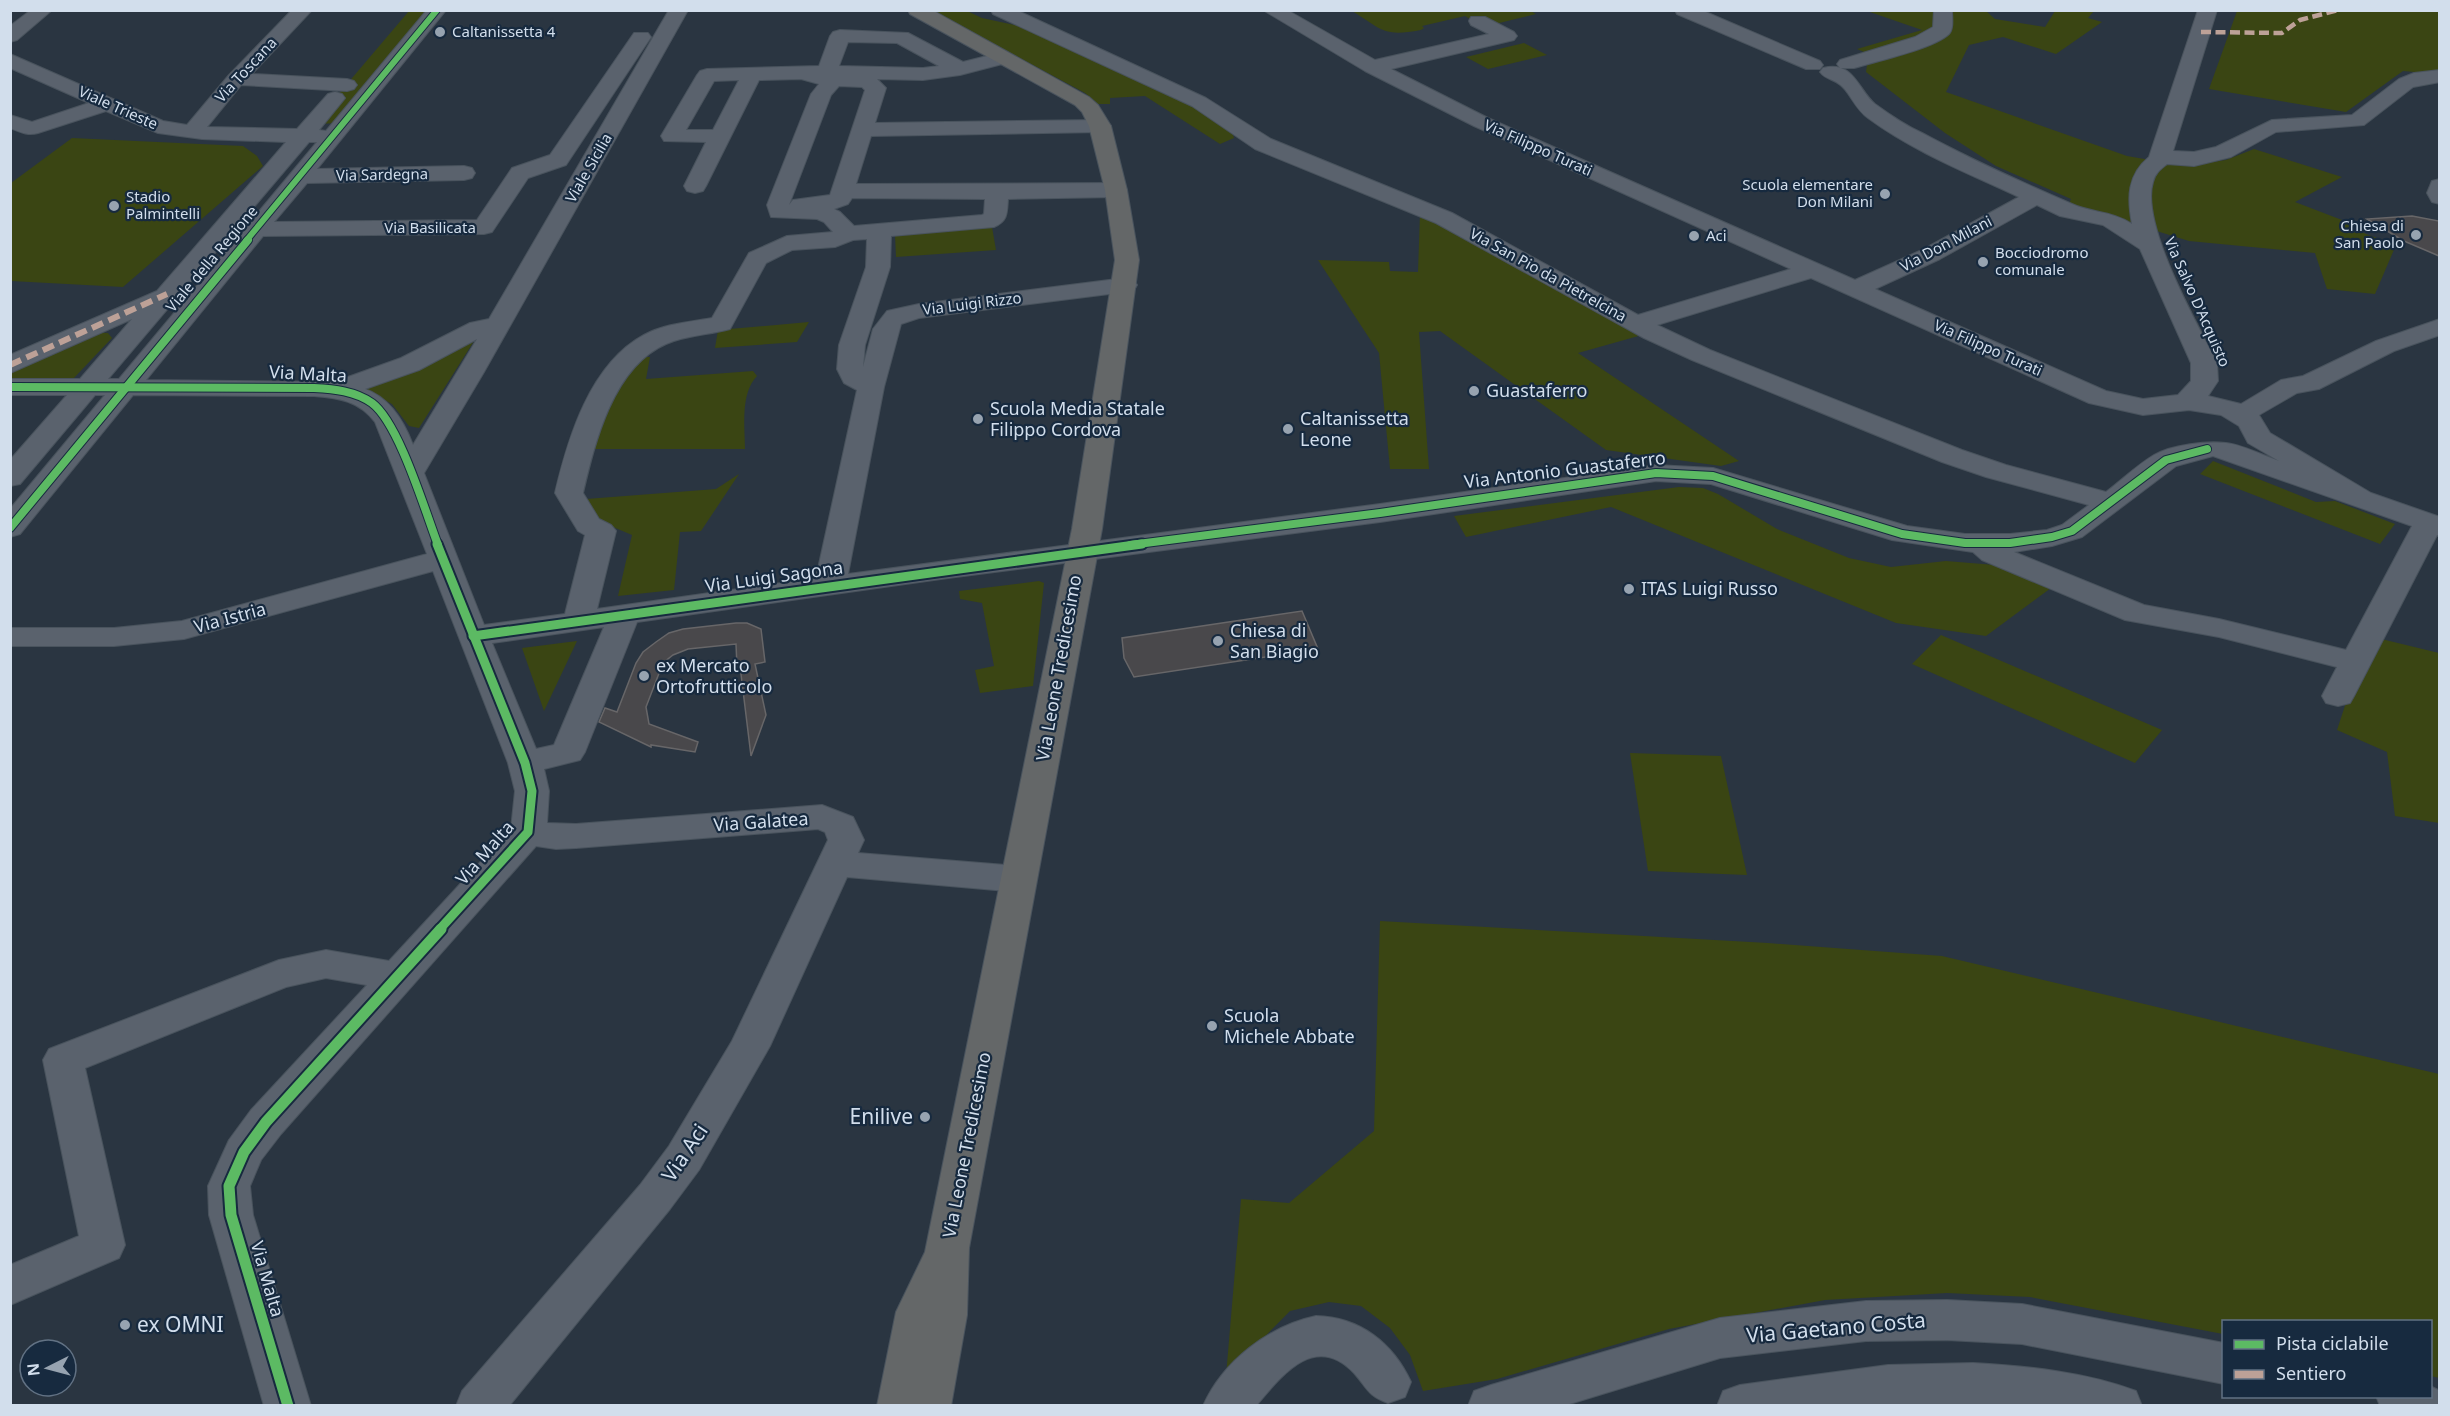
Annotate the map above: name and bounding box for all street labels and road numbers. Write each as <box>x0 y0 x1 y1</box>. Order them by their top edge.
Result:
street label: Via Toscana <box>210 32 281 106</box>
street label: Viale Trieste <box>76 81 161 133</box>
street label: Via Filippo Turati <box>1481 114 1596 180</box>
street label: Viale Sicilia <box>560 129 616 206</box>
street label: Via Sardegna <box>336 163 428 185</box>
street label: Viale della Regione <box>161 201 262 316</box>
street label: Via Don Milani <box>1896 211 1995 276</box>
street label: Via Basilicata <box>384 217 476 237</box>
street label: Via San Pio da Pietrelcina <box>1467 223 1630 326</box>
street label: Via Salvo D'Acquisto <box>2160 233 2236 370</box>
street label: Via Luigi Rizzo <box>921 287 1023 319</box>
street label: Via Filippo Turati <box>1931 314 2046 380</box>
street label: Via Malta <box>269 359 348 387</box>
street label: Via Antonio Guastaferro <box>1463 445 1667 493</box>
street label: Via Luigi Sagona <box>703 554 844 598</box>
street label: Via Leone Tredicesimo <box>1030 573 1086 763</box>
street label: Via Istria <box>191 596 268 638</box>
street label: Via Galatea <box>713 806 809 836</box>
street label: Via Malta <box>450 815 519 890</box>
street label: Via Leone Tredicesimo <box>936 1050 996 1240</box>
street label: Via Aci <box>655 1118 714 1187</box>
street label: Via Malta <box>246 1238 290 1319</box>
street label: Via Gaetano Costa <box>1745 1305 1927 1349</box>

